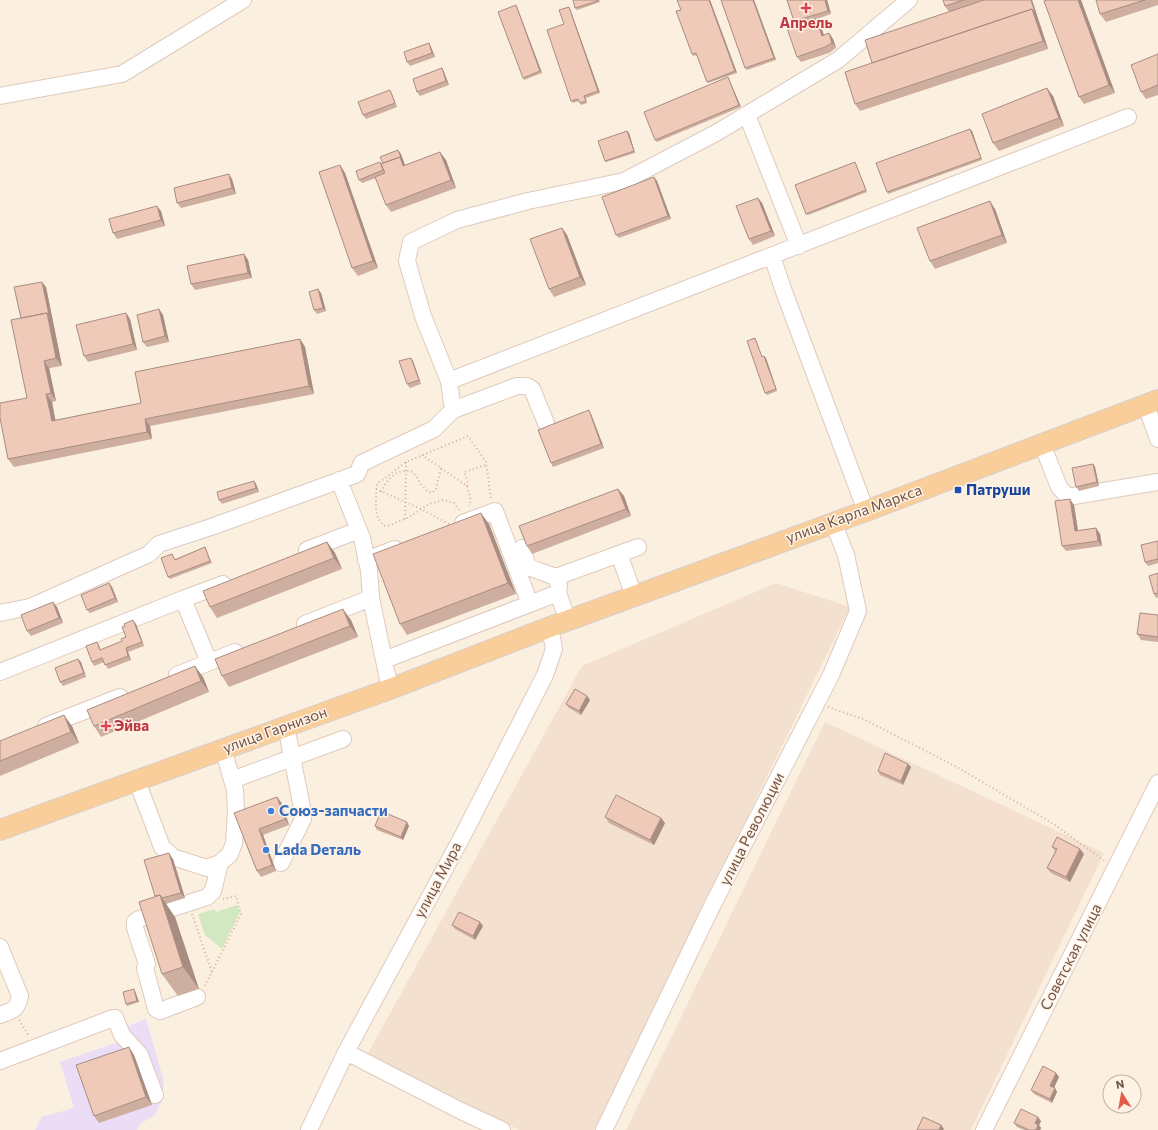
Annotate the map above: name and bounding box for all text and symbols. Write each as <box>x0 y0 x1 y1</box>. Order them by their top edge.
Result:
marker: Апрель <box>801 3 811 13</box>
place label: Апрель <box>779 13 833 31</box>
street label: улица Карла Маркса <box>783 480 924 546</box>
place label: Патруши <box>966 480 1030 498</box>
marker: Патруши <box>953 485 963 495</box>
street label: улица Гарнизон <box>220 702 329 756</box>
place label: Эйва <box>114 716 149 734</box>
marker: Эйва <box>101 721 111 731</box>
street label: улица Революции <box>715 769 787 888</box>
place label: Союз-запчасти <box>279 801 388 819</box>
marker: Союз-запчасти <box>266 806 276 816</box>
street label: улица Мира <box>410 838 465 921</box>
place label: Lada Dеталь <box>274 840 361 858</box>
marker: Lada Dеталь <box>261 845 271 855</box>
street label: Советская улица <box>1036 900 1105 1013</box>
north arrow <box>1102 1074 1142 1114</box>
text: N <box>1115 1077 1125 1091</box>

